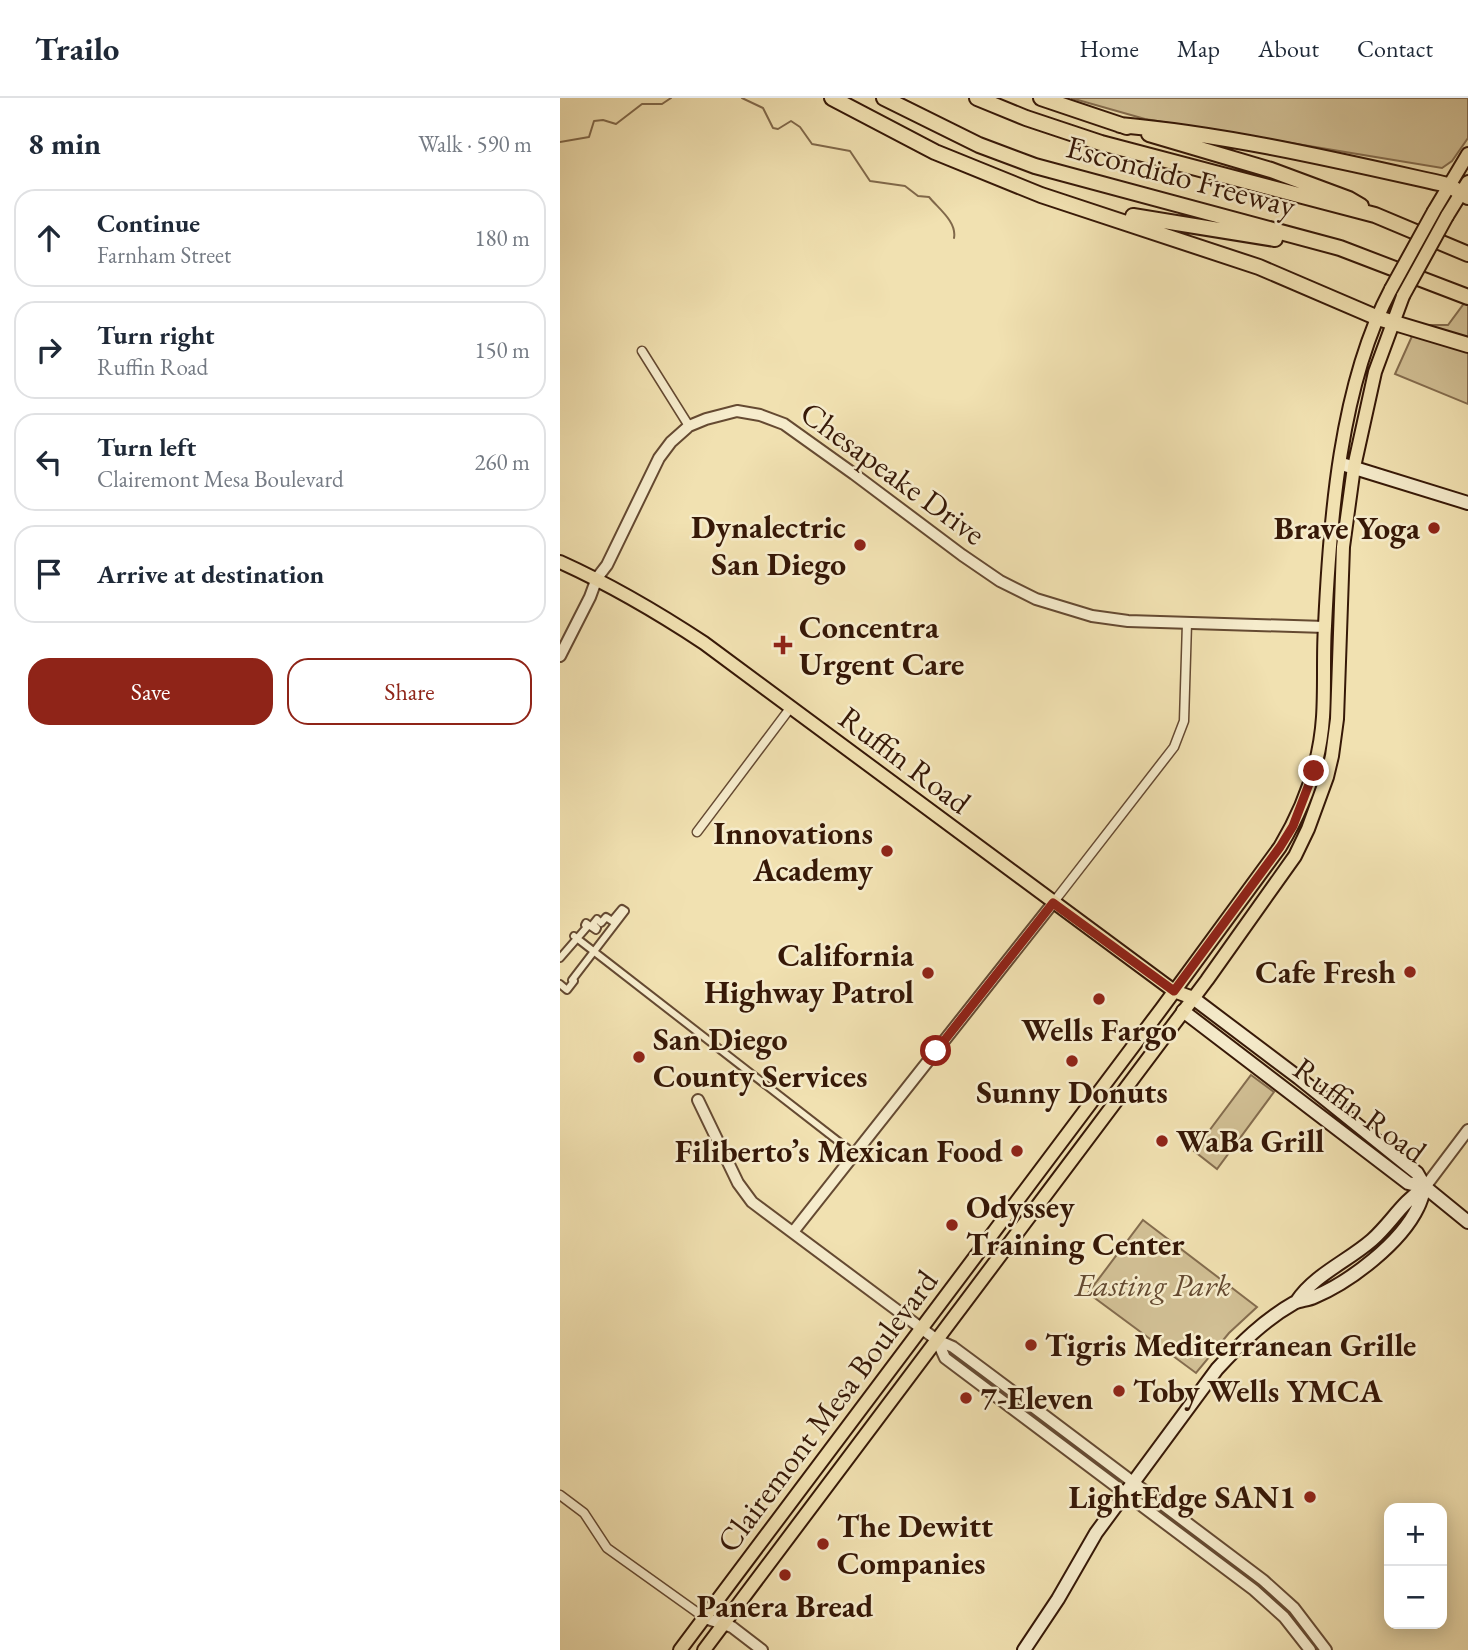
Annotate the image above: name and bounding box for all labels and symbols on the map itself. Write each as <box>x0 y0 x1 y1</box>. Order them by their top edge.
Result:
street label: Escondido Freeway <box>1062 125 1301 227</box>
street label: Chesapeake Drive <box>792 392 994 554</box>
place label: Dynalectric San Diego <box>691 506 846 585</box>
place label: Brave Yoga <box>1274 507 1421 549</box>
marker: Brave Yoga <box>1426 520 1442 536</box>
marker: Dynalectric San Diego <box>852 537 868 553</box>
place label: Concentra Urgent Care <box>799 606 964 685</box>
marker: Concentra Urgent Care <box>773 635 793 655</box>
street label: Ruffin Road <box>831 697 980 824</box>
route end <box>1298 755 1329 786</box>
place label: Innovations Academy <box>714 812 874 891</box>
marker: Innovations Academy <box>879 843 895 859</box>
place label: California Highway Patrol <box>704 934 915 1013</box>
place label: Cafe Fresh <box>1255 951 1396 993</box>
marker: Cafe Fresh <box>1402 964 1418 980</box>
marker: California Highway Patrol <box>920 965 936 981</box>
marker: Wells Fargo <box>1091 991 1107 1007</box>
place label: Wells Fargo <box>1021 1009 1177 1051</box>
place label: San Diego County Services <box>653 1018 868 1097</box>
route start <box>920 1035 951 1066</box>
street label: Ruffin Road <box>1285 1048 1436 1173</box>
marker: San Diego County Services <box>631 1049 647 1065</box>
marker: Sunny Donuts <box>1064 1053 1080 1069</box>
place label: Sunny Donuts <box>976 1071 1168 1113</box>
place label: WaBa Grill <box>1176 1120 1324 1162</box>
place label: Filiberto’s Mexican Food <box>675 1130 1003 1172</box>
marker: WaBa Grill <box>1154 1133 1170 1149</box>
marker: Filiberto’s Mexican Food <box>1009 1143 1025 1159</box>
place label: Odyssey Training Center <box>966 1186 1185 1265</box>
marker: Odyssey Training Center <box>944 1217 960 1233</box>
street label: Clairemont Mesa Boulevard <box>707 1261 948 1561</box>
park label: Easting Park <box>1073 1264 1232 1306</box>
place label: Tigris Mediterranean Grille <box>1045 1324 1416 1366</box>
marker: Tigris Mediterranean Grille <box>1023 1337 1039 1353</box>
place label: Toby Wells YMCA <box>1133 1370 1384 1412</box>
place label: 7-Eleven <box>980 1377 1093 1419</box>
marker: Toby Wells YMCA <box>1111 1383 1127 1399</box>
marker: 7-Eleven <box>958 1390 974 1406</box>
place label: LightEdge SAN1 <box>1069 1476 1296 1518</box>
marker: LightEdge SAN1 <box>1302 1489 1318 1505</box>
place label: The Dewitt Companies <box>837 1505 993 1584</box>
marker: The Dewitt Companies <box>815 1536 831 1552</box>
marker: Panera Bread <box>777 1567 793 1583</box>
place label: Panera Bread <box>697 1585 874 1627</box>

